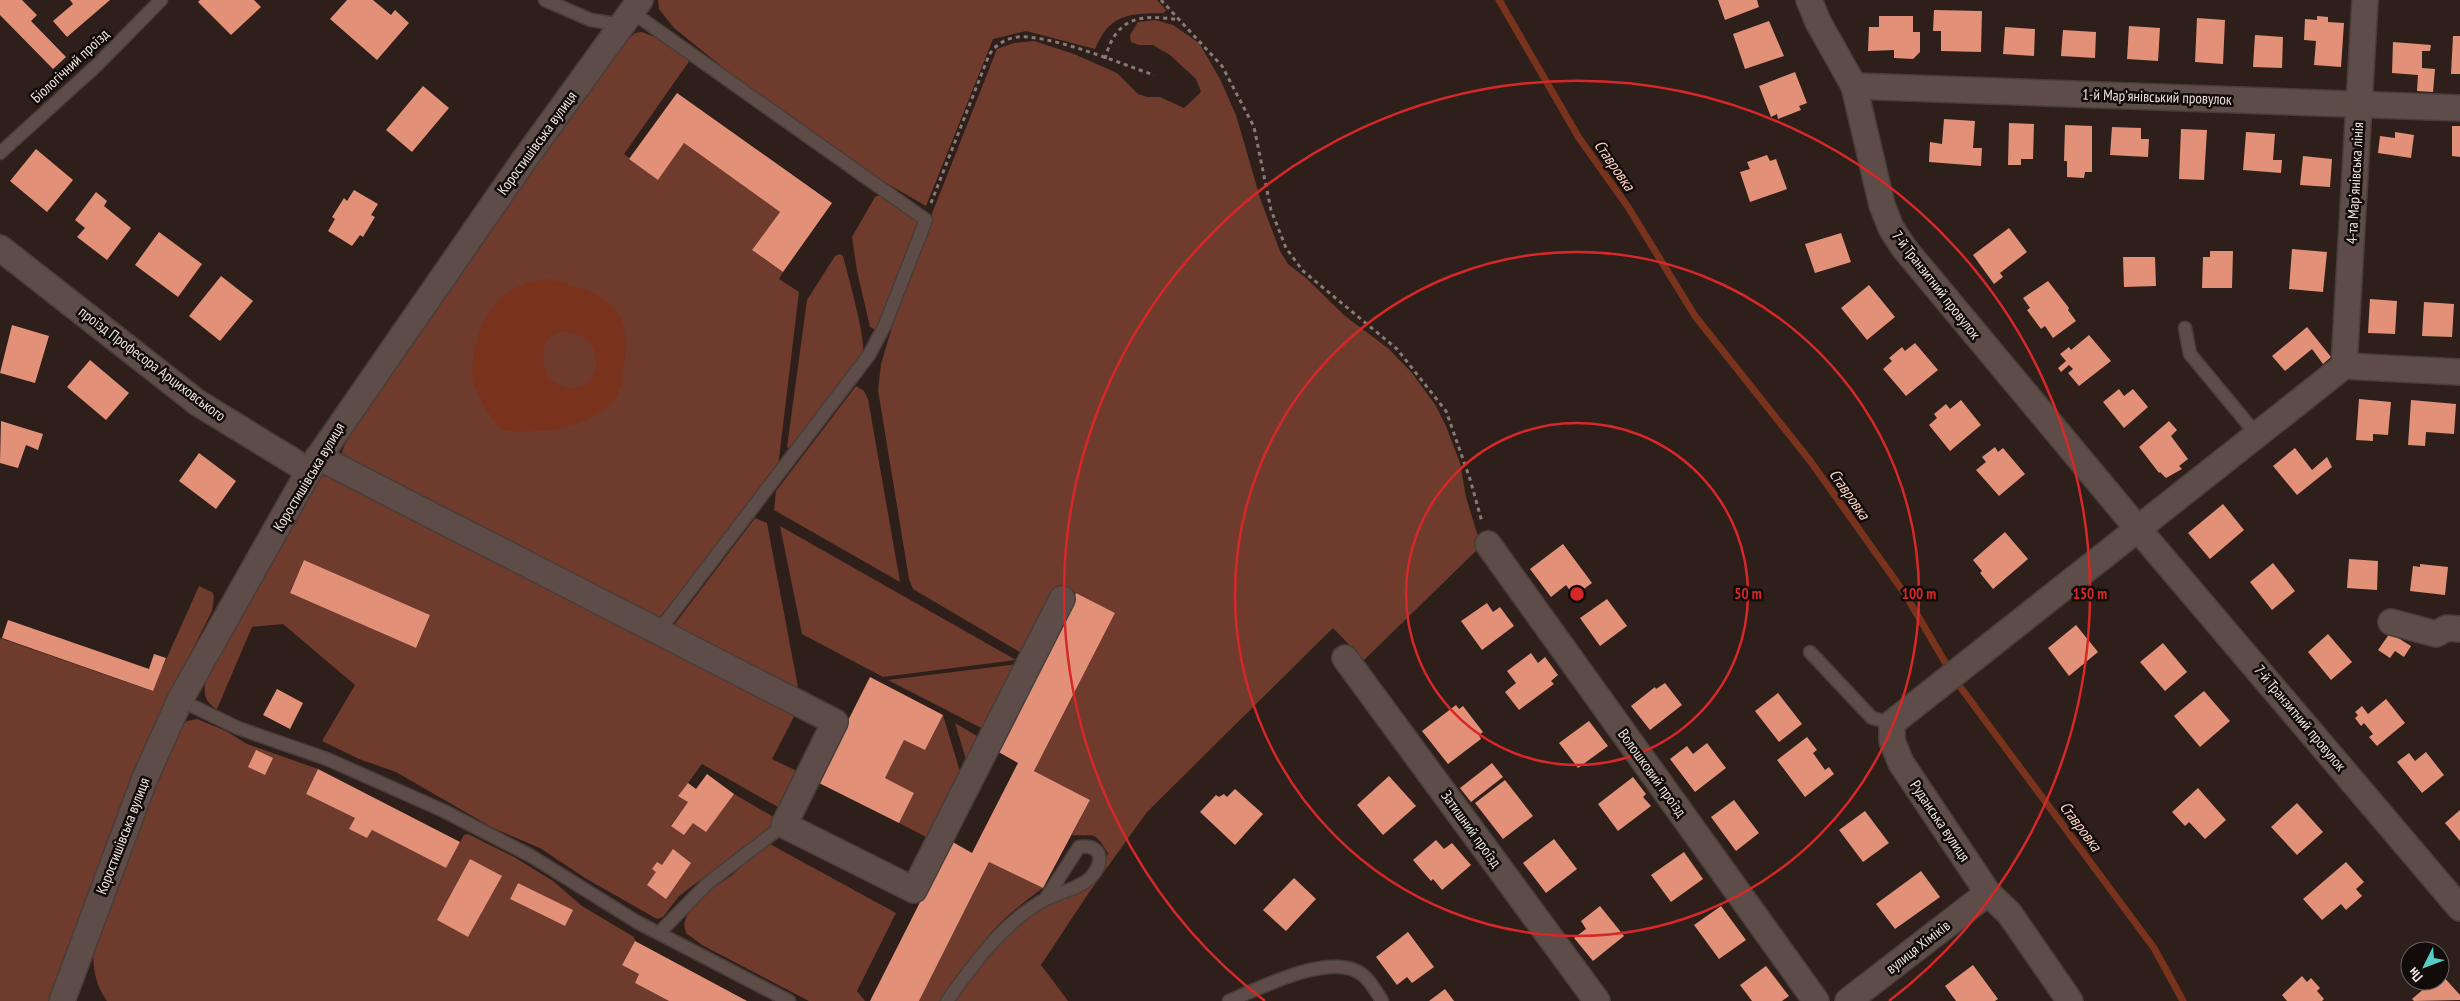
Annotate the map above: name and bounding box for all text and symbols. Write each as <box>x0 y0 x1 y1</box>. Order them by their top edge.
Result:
street label: Біологічний проїзд <box>27 24 113 107</box>
street label: 1-й Марʼянівський провулок <box>2082 84 2232 109</box>
street label: Коростишівська вулиця <box>493 87 581 198</box>
street label: 4-та Марʼянівська лінія <box>2342 121 2367 244</box>
water label: Ставровка <box>1590 136 1641 196</box>
street label: 7-й Транзитний провулок <box>1888 226 1985 343</box>
street label: проїзд Професора Арциховського <box>75 302 230 425</box>
street label: Коростишівська вулиця <box>269 419 349 535</box>
water label: Ставровка <box>1825 465 1876 525</box>
text: 50 m <box>1734 584 1762 603</box>
text: 100 m <box>1902 584 1936 603</box>
text: 150 m <box>2073 584 2107 603</box>
centre of rings <box>1568 585 1586 603</box>
street label: 7-й Транзитний провулок <box>2250 661 2351 775</box>
street label: Волошковий проїзд <box>1614 725 1691 821</box>
street label: Коростишівська вулиця <box>92 775 154 897</box>
street label: Руданська вулиця <box>1906 776 1975 865</box>
street label: Затишний проїзд <box>1437 787 1506 871</box>
water label: Ставровка <box>2056 797 2107 856</box>
street label: вулиця Хіміків <box>1882 916 1954 978</box>
north arrow <box>2400 941 2450 991</box>
text: Пн <box>2404 964 2427 986</box>

